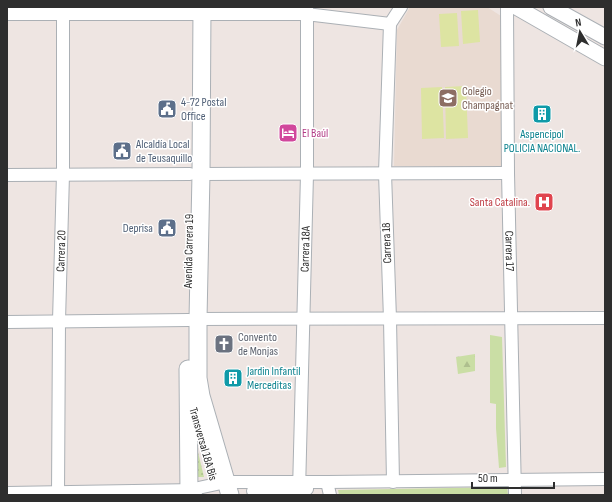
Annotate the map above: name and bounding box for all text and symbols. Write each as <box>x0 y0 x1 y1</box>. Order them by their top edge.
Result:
north arrow <box>560 12 600 52</box>
text: N <box>574 16 582 30</box>
place label: Colegio Champagnat <box>462 84 513 113</box>
school or university icon: Colegio Champagnat <box>437 87 459 109</box>
place label: 4-72 Postal Office <box>181 95 226 124</box>
public building icon: 4-72 Postal Office <box>156 98 178 120</box>
building icon: Aspencipol POLICIA NACIONAL. <box>531 103 553 125</box>
hotel icon: El Baúl <box>277 122 299 144</box>
place label: El Baúl <box>302 126 328 141</box>
place label: Aspencipol POLICIA NACIONAL. <box>504 127 580 156</box>
place label: Alcaldía Local de Teusaquillo <box>135 137 192 166</box>
public building icon: Alcaldía Local de Teusaquillo <box>111 140 133 162</box>
hospital icon: Santa Catalina. <box>533 191 555 213</box>
place label: Santa Catalina. <box>470 195 530 210</box>
street label: Avenida Carrera 19 <box>181 214 197 289</box>
public building icon: Deprisa <box>156 217 178 239</box>
place label: Deprisa <box>123 221 153 236</box>
street label: Carrera 18 <box>379 222 395 264</box>
street label: Carrera 18A <box>297 225 313 272</box>
street label: Carrera 20 <box>53 230 69 272</box>
street label: Carrera 17 <box>502 231 518 272</box>
place label: Convento de Monjas <box>238 330 278 359</box>
church icon: Convento de Monjas <box>213 333 235 355</box>
place label: Jardin Infantil Merceditas <box>246 364 300 393</box>
building icon: Jardin Infantil Merceditas <box>222 367 244 389</box>
street label: Transversal 18A Bis <box>185 406 221 482</box>
scale bar <box>472 464 554 490</box>
text: 50 m <box>478 471 498 486</box>

